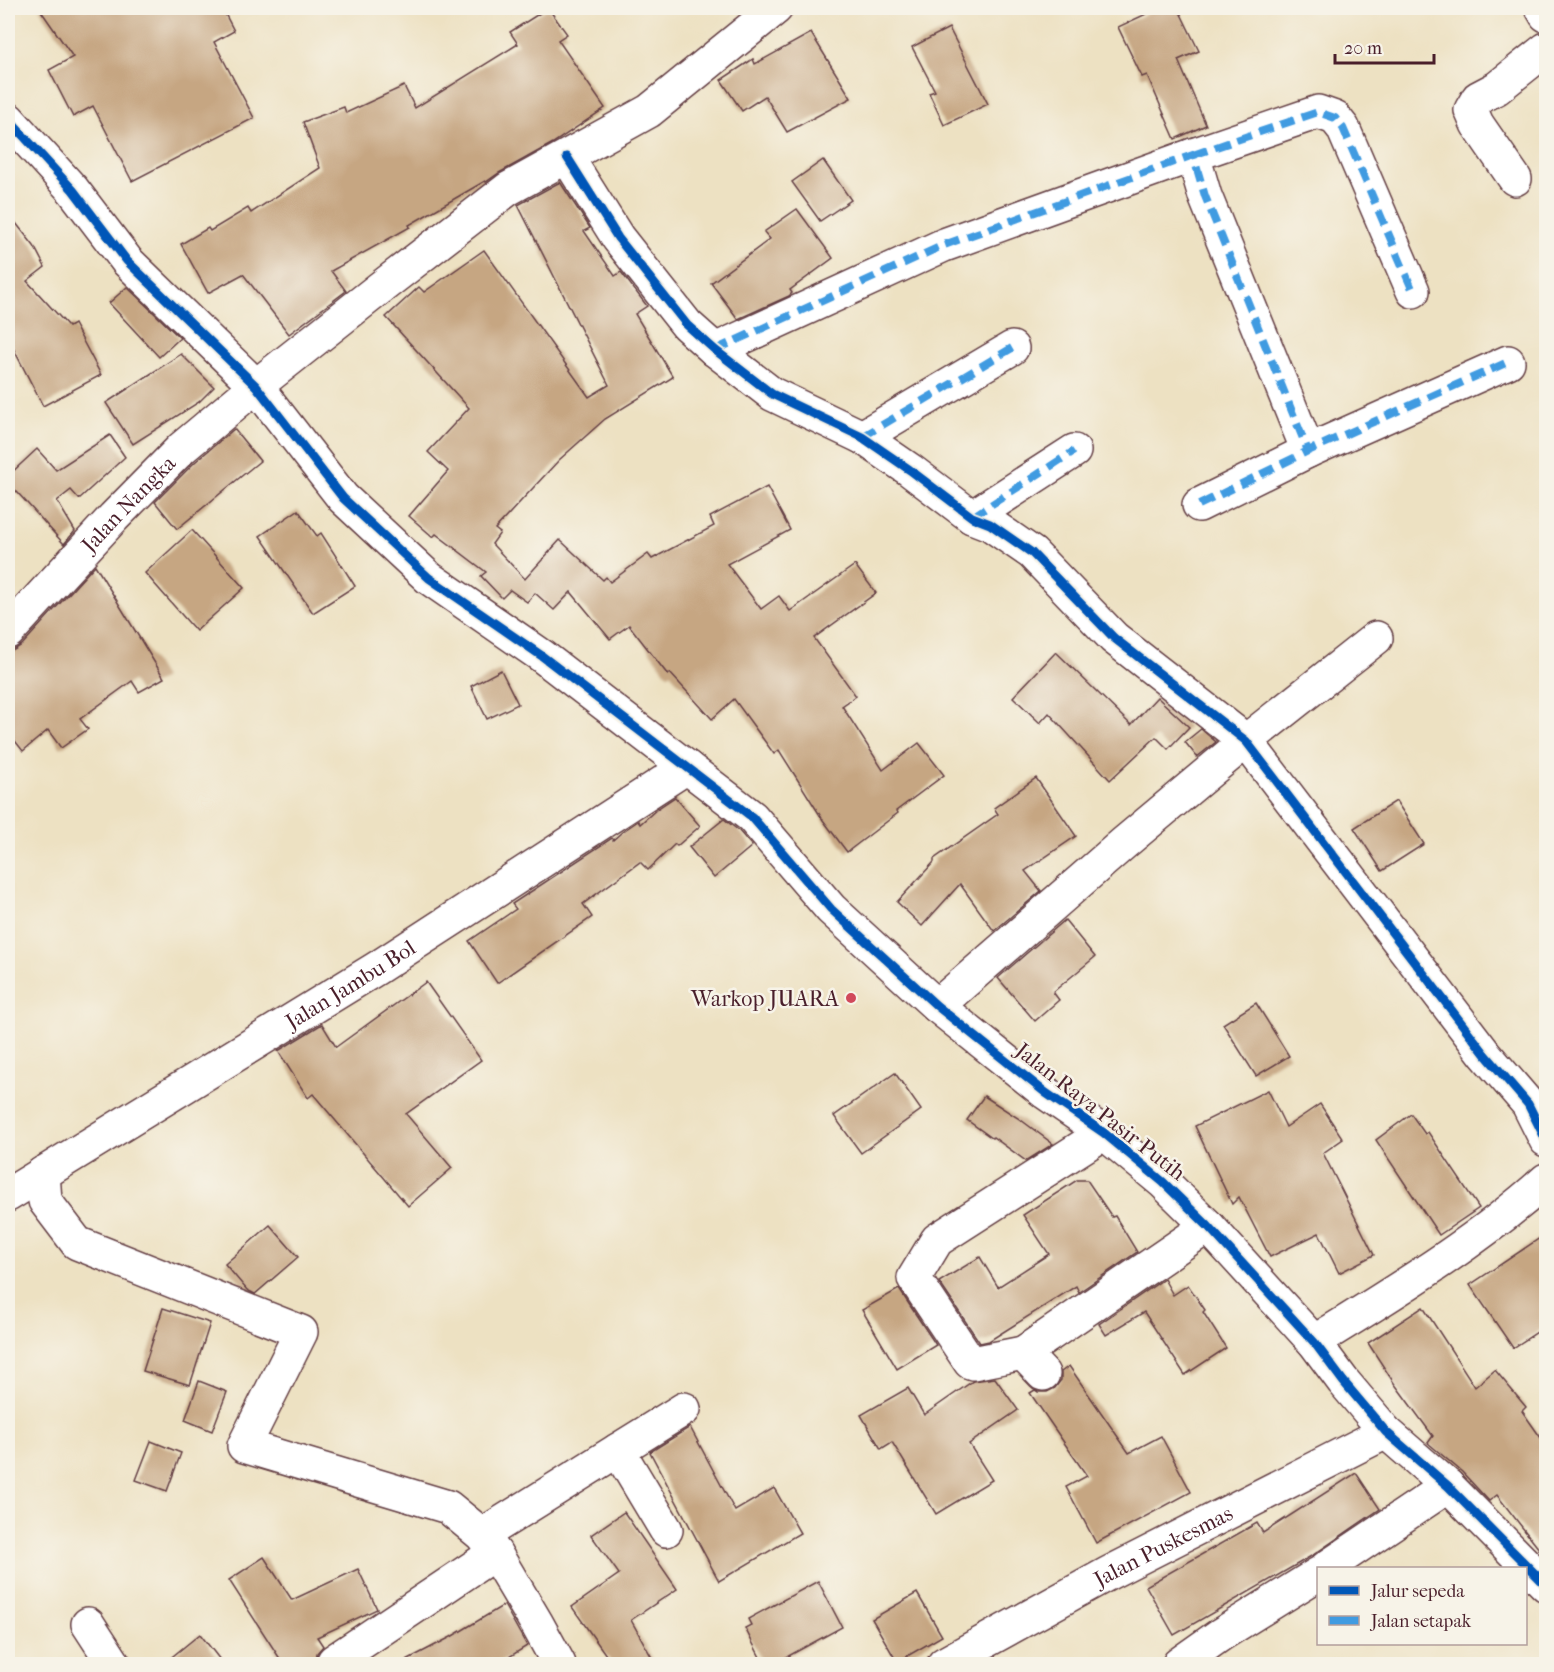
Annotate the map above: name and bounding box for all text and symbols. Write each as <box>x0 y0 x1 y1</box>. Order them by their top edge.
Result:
scale bar <box>1335 27 1434 65</box>
text: 20 m <box>1344 38 1382 59</box>
street label: Jalan Nangka <box>75 450 182 559</box>
street label: Jalan Jambu Bol <box>279 935 420 1036</box>
place label: Warkop JUARA <box>690 986 840 1012</box>
marker: Warkop JUARA <box>844 991 858 1005</box>
street label: Jalan Raya Pasir Putih <box>1009 1036 1191 1187</box>
street label: Jalan Puskesmas <box>1088 1500 1237 1594</box>
legend <box>1317 1567 1527 1645</box>
text: Jalur sepeda <box>1369 1581 1465 1602</box>
text: Jalan setapak <box>1369 1611 1472 1632</box>

